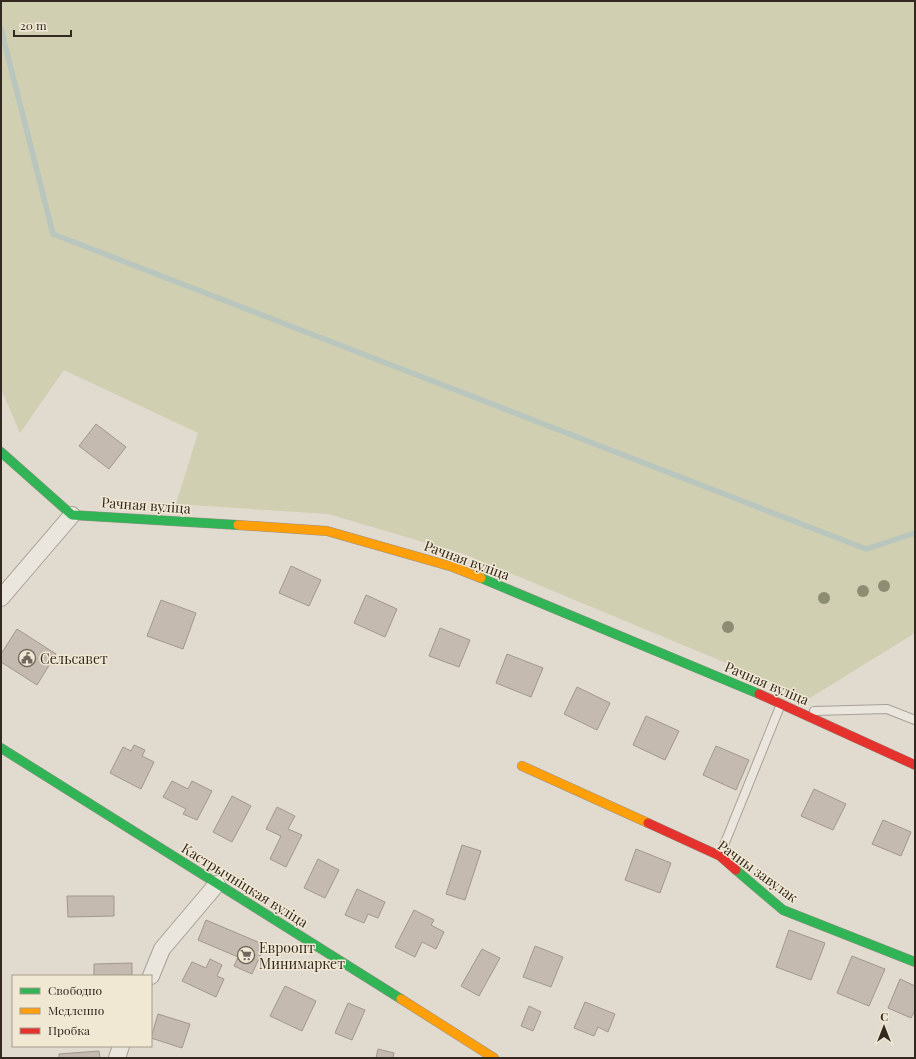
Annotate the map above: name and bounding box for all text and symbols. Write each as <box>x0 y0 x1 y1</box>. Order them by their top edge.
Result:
scale bar <box>14 12 71 38</box>
text: 20 m <box>20 17 47 33</box>
street label: Рачная вуліца <box>101 492 191 518</box>
street label: Рачная вуліца <box>422 536 512 584</box>
public building icon: Сельсавет <box>17 648 37 668</box>
place label: Сельсавет <box>40 649 108 668</box>
street label: Рачная вуліца <box>722 657 812 709</box>
street label: Рачны завулак <box>714 836 802 906</box>
street label: Кастрычніцкая вуліца <box>178 838 312 932</box>
place label: Евроопт Минимаркет <box>259 938 345 973</box>
supermarket icon: Евроопт Минимаркет <box>236 945 256 965</box>
legend <box>12 975 152 1047</box>
text: Свободно <box>48 982 103 998</box>
text: Медленно <box>48 1002 105 1018</box>
north arrow <box>864 1007 904 1047</box>
text: С <box>880 1009 888 1024</box>
text: Пробка <box>48 1022 90 1038</box>

